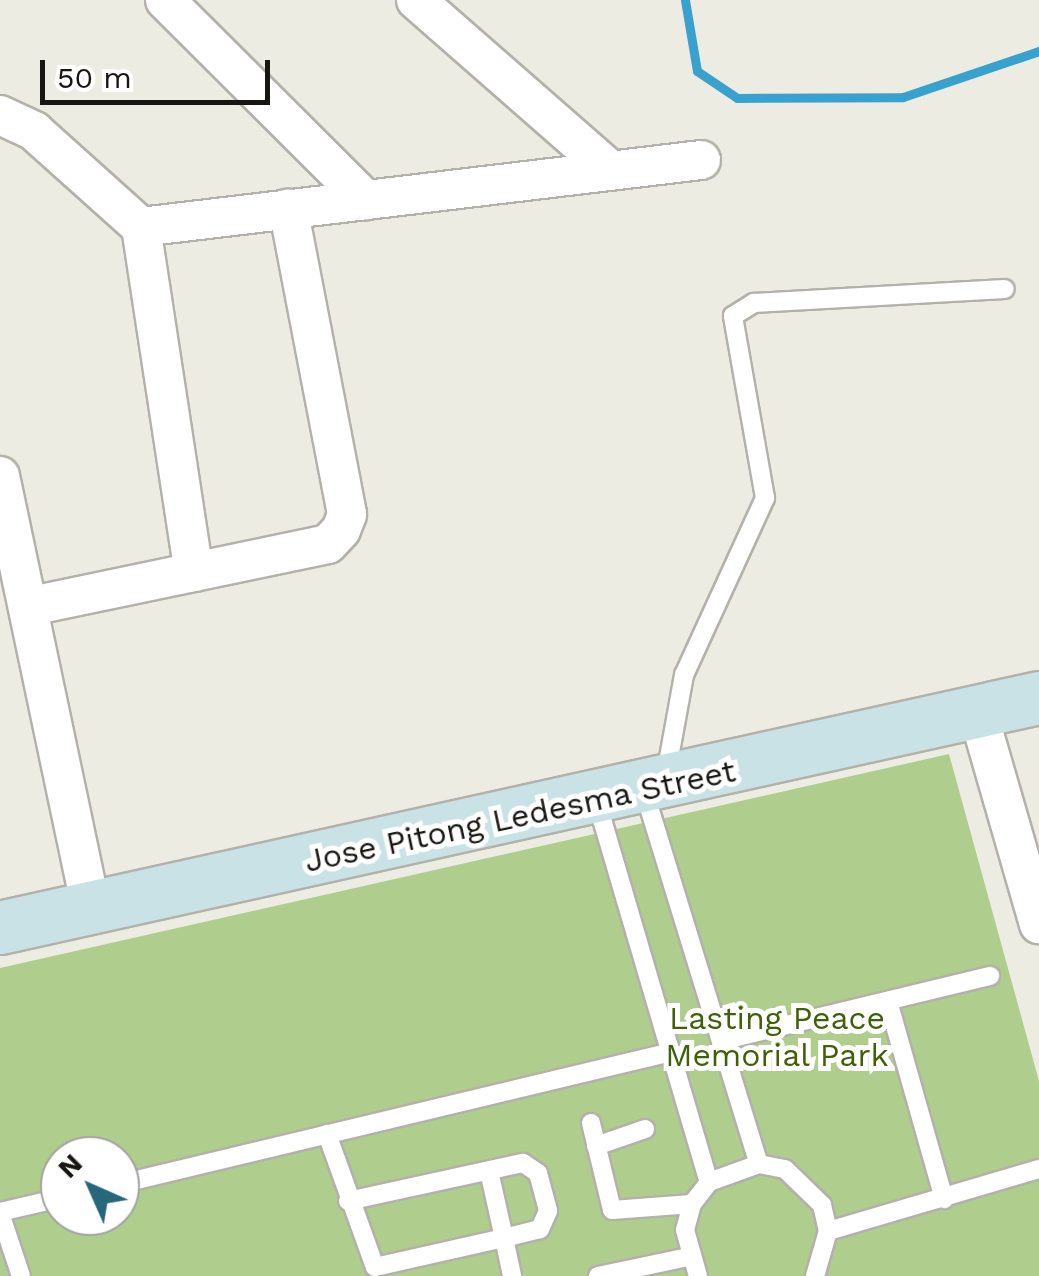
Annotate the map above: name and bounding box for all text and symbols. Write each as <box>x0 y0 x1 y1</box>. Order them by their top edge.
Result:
scale bar <box>45 40 275 102</box>
text: 50 m <box>57 60 132 95</box>
street label: Jose Pitong Ledesma Street <box>301 751 739 881</box>
park label: Lasting Peace Memorial Park <box>665 1000 889 1075</box>
north arrow <box>40 1136 140 1236</box>
text: N <box>51 1147 89 1185</box>

